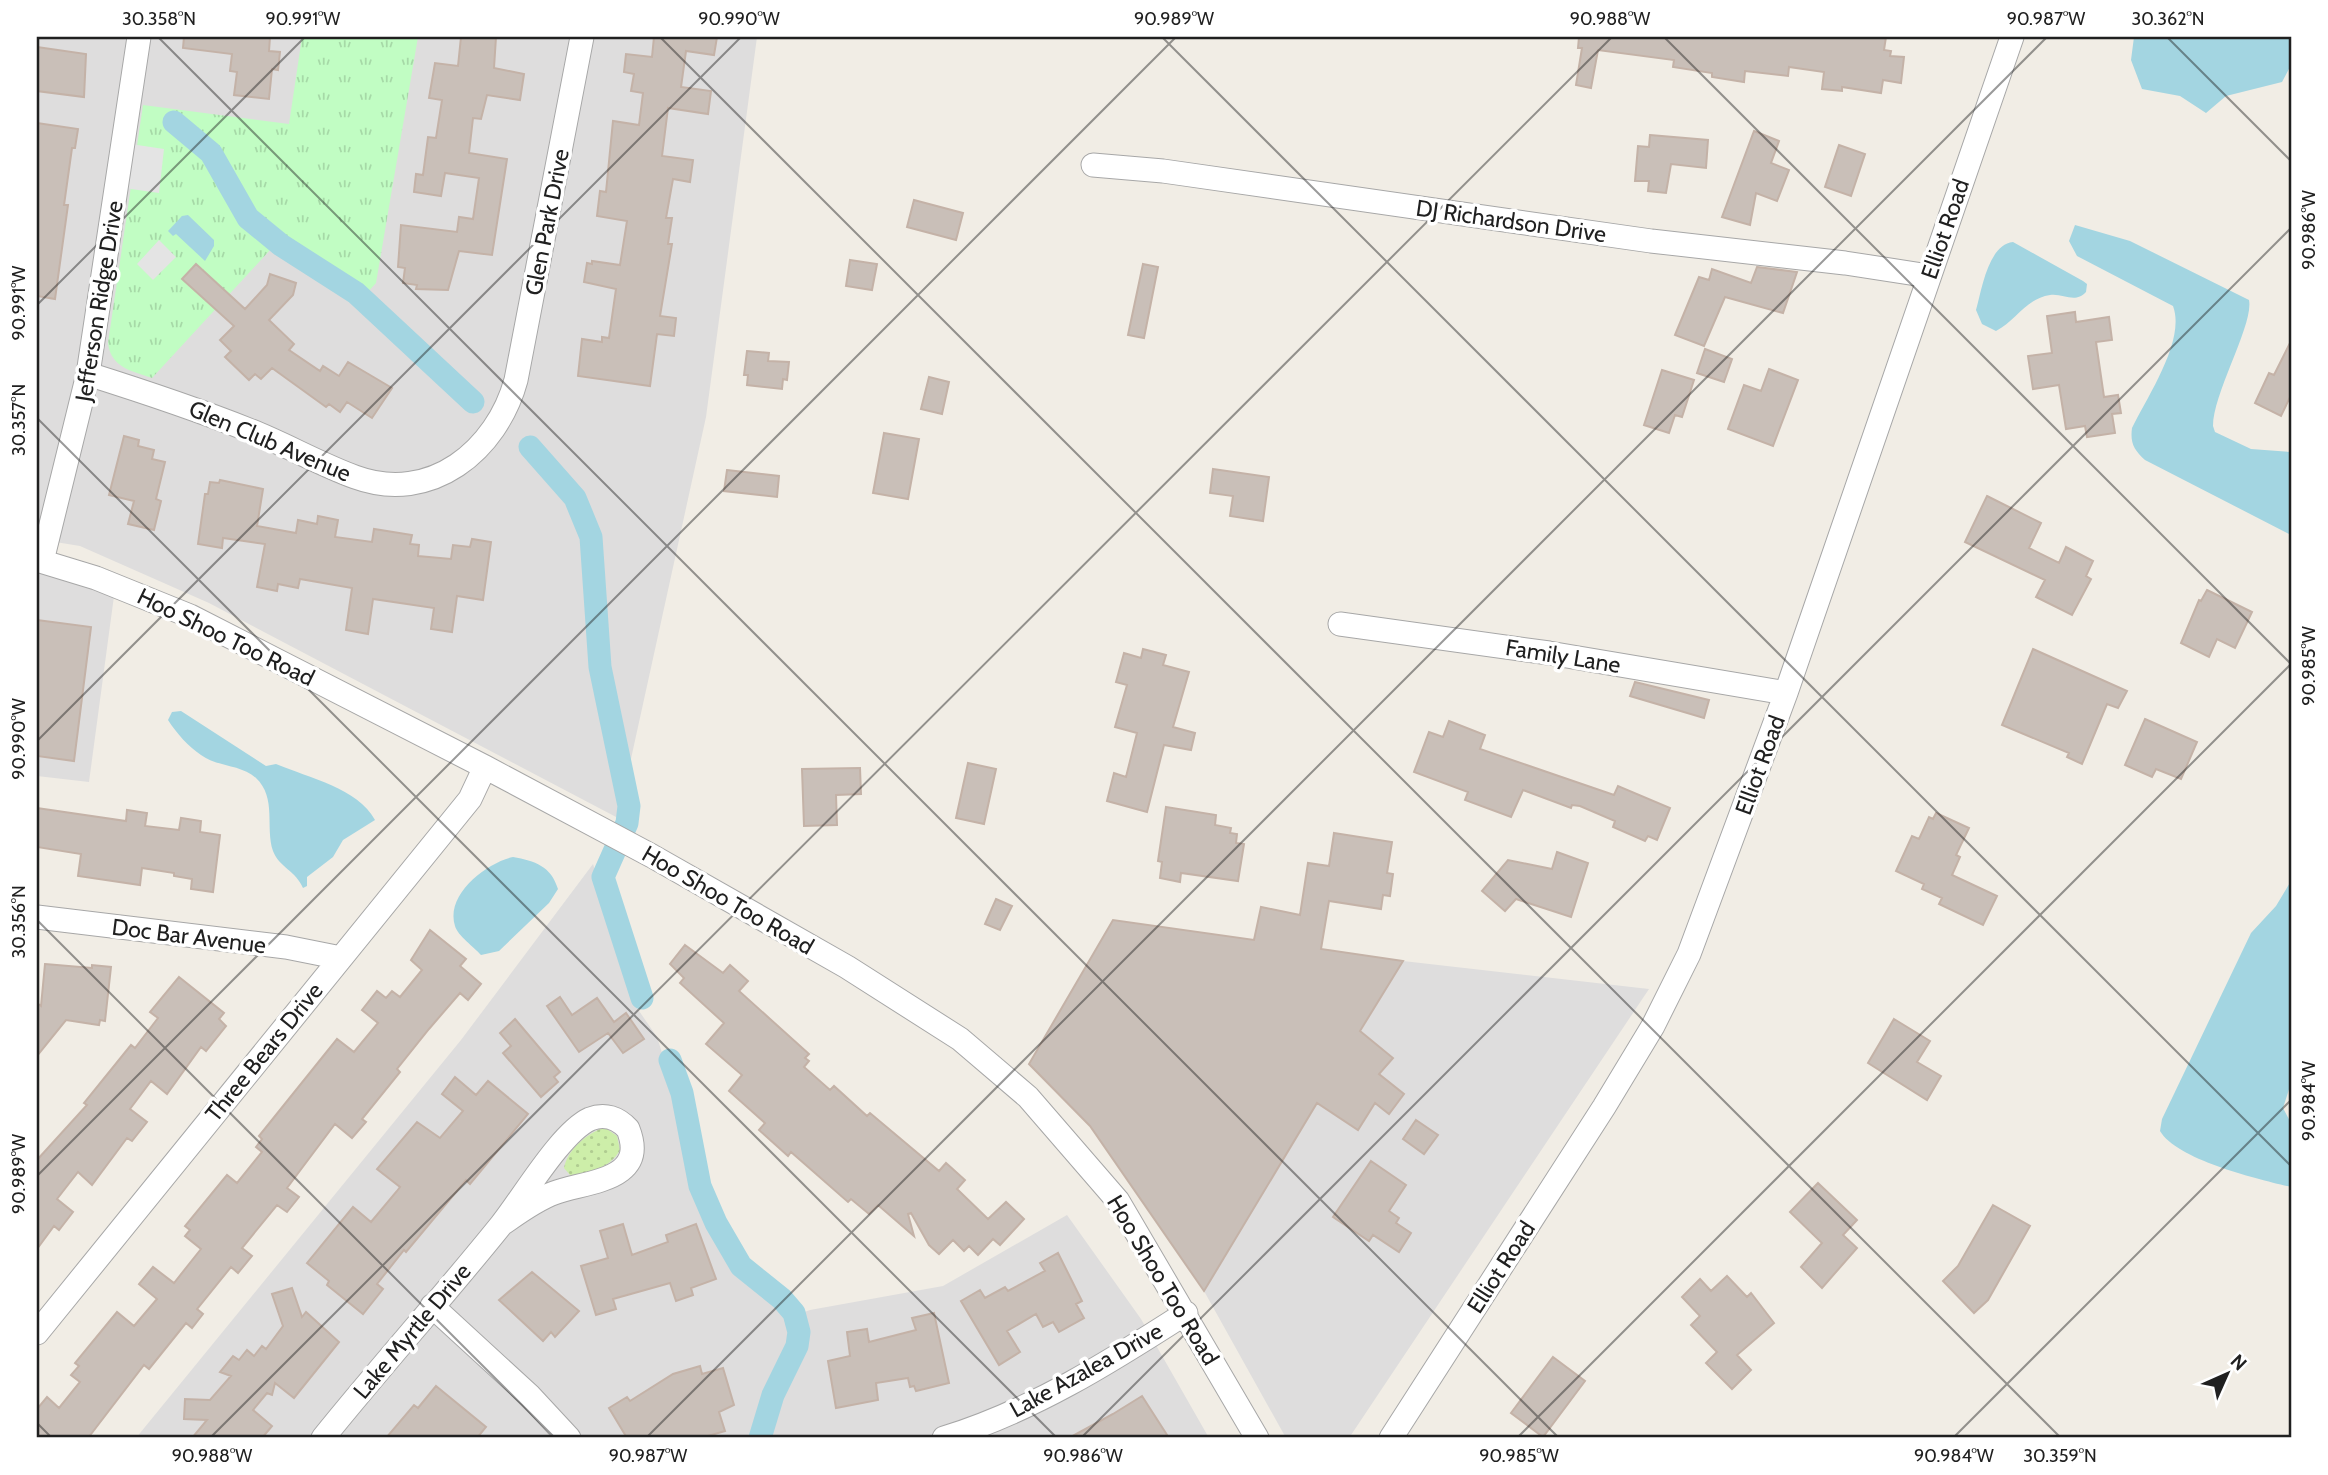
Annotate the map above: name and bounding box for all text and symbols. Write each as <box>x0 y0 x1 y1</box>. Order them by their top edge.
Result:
text: 30.358°N <box>122 8 196 30</box>
text: 90.991°W <box>266 8 340 30</box>
text: 90.990°W <box>698 8 780 30</box>
text: 90.989°W <box>1134 8 1214 30</box>
text: 90.988°W <box>1570 8 1650 30</box>
text: 90.987°W <box>2007 8 2085 30</box>
text: 30.362°N <box>2131 8 2205 30</box>
street label: Glen Park Drive <box>519 146 575 298</box>
street label: Elliot Road <box>1915 175 1975 283</box>
text: 90.986°W <box>2298 190 2320 270</box>
street label: DJ Richardson Drive <box>1414 194 1608 248</box>
street label: Jefferson Ridge Drive <box>69 198 129 404</box>
text: 90.991°W <box>8 266 30 340</box>
text: 30.357°N <box>8 384 30 456</box>
street label: Glen Club Avenue <box>185 394 355 488</box>
street label: Hoo Shoo Too Road <box>133 582 319 692</box>
text: 90.985°W <box>2298 626 2320 706</box>
street label: Family Lane <box>1503 633 1623 679</box>
text: 90.990°W <box>8 698 30 780</box>
street label: Elliot Road <box>1729 711 1791 819</box>
street label: Hoo Shoo Too Road <box>637 840 819 960</box>
text: 30.356°N <box>8 885 30 959</box>
street label: Doc Bar Avenue <box>110 913 268 959</box>
street label: Three Bears Drive <box>200 977 329 1127</box>
text: 90.984°W <box>2298 1061 2320 1141</box>
text: 90.989°W <box>8 1134 30 1214</box>
street label: Hoo Shoo Too Road <box>1101 1190 1225 1370</box>
street label: Elliot Road <box>1461 1216 1541 1318</box>
street label: Lake Myrtle Drive <box>347 1258 477 1404</box>
street label: Lake Azalea Drive <box>1005 1316 1167 1424</box>
north arrow <box>2192 1338 2262 1408</box>
text: N <box>2226 1349 2252 1375</box>
text: 90.988°W <box>172 1445 252 1467</box>
text: 90.987°W <box>609 1445 687 1467</box>
text: 90.986°W <box>1043 1445 1123 1467</box>
text: 90.985°W <box>1479 1445 1559 1467</box>
text: 90.984°W <box>1914 1445 1994 1467</box>
text: 30.359°N <box>2023 1445 2097 1467</box>

